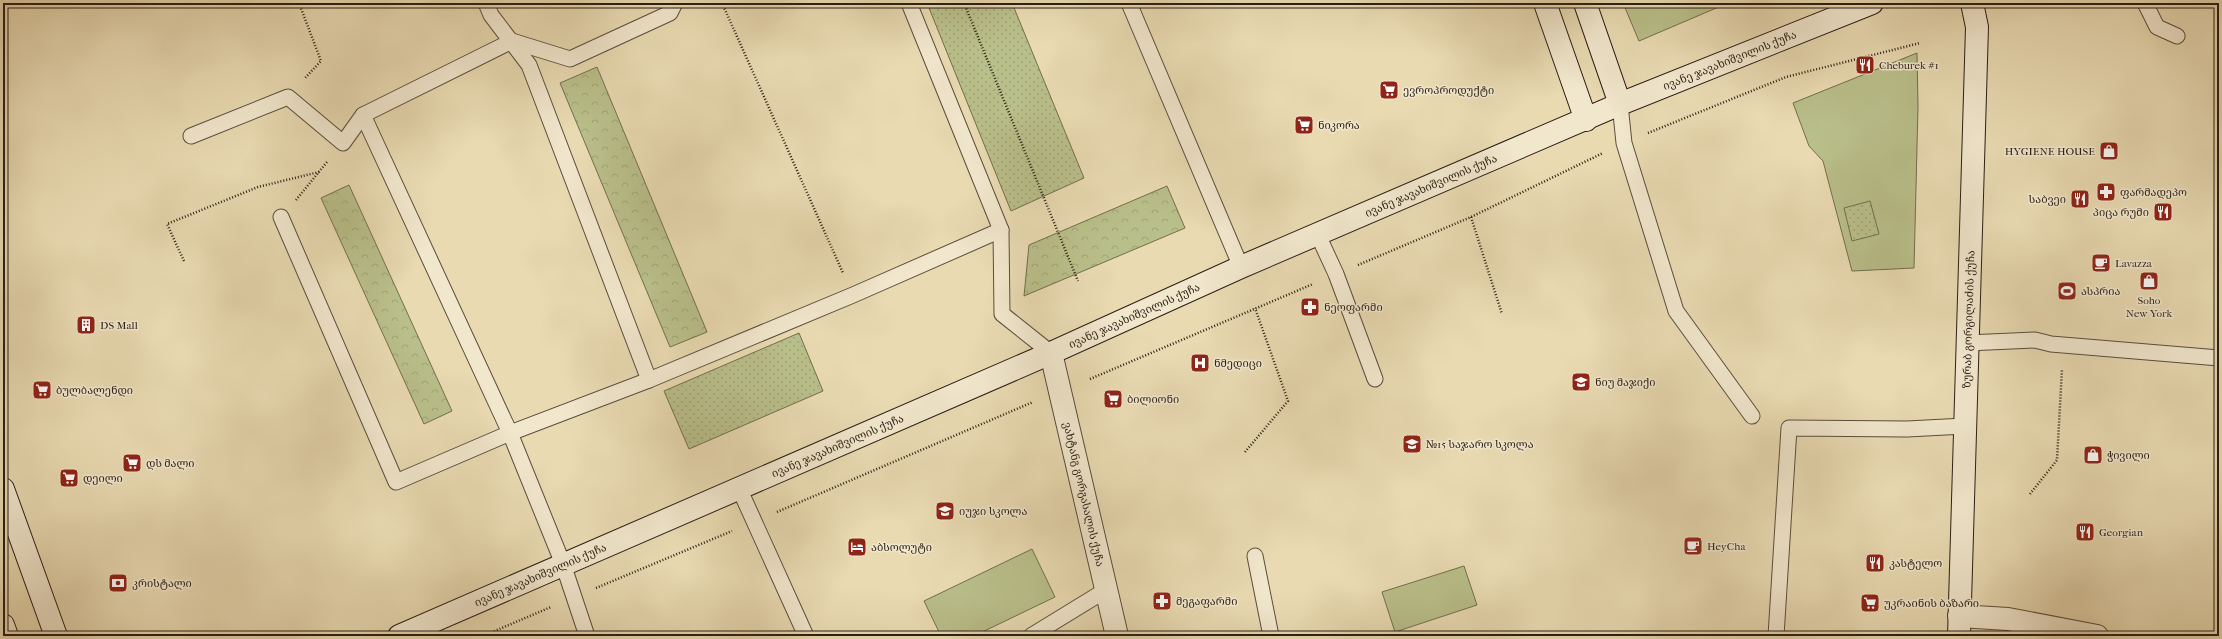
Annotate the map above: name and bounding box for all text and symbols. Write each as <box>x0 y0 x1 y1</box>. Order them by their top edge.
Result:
street label: ივანე ჯავახიშვილის ქუჩა <box>1661 27 1798 93</box>
restaurant icon: Cheburek #1 <box>1854 54 1876 76</box>
place label: Cheburek #1 <box>1879 59 1939 72</box>
supermarket icon: ევროპროდუქტი <box>1378 79 1400 101</box>
place label: ევროპროდუქტი <box>1403 84 1494 97</box>
supermarket icon: ნიკორა <box>1293 114 1315 136</box>
place label: ნიკორა <box>1318 119 1360 132</box>
shop icon: HYGIENE HOUSE <box>2098 140 2120 162</box>
place label: HYGIENE HOUSE <box>2005 145 2095 158</box>
street label: ივანე ჯავახიშვილის ქუჩა <box>1363 151 1499 220</box>
pharmacy icon: ფარმადეპო <box>2095 181 2117 203</box>
place label: ფარმადეპო <box>2120 186 2187 199</box>
restaurant icon: საბვეი <box>2069 188 2091 210</box>
place label: საბვეი <box>2029 193 2066 206</box>
restaurant icon: პიცა რუმი <box>2152 201 2174 223</box>
place label: პიცა რუმი <box>2093 206 2149 219</box>
street label: ზურაბ გორგილაძის ქუჩა <box>1960 250 1977 388</box>
cafe icon: Lavazza <box>2090 252 2112 274</box>
place label: Lavazza <box>2115 257 2153 270</box>
shop icon: Soho New York <box>2138 270 2160 292</box>
street label: ივანე ჯავახიშვილის ქუჩა <box>1066 280 1202 351</box>
sports icon: ასპრია <box>2056 280 2078 302</box>
place label: ასპრია <box>2081 285 2121 298</box>
place label: Soho New York <box>2126 294 2172 320</box>
pharmacy icon: ნეოფარმი <box>1299 296 1321 318</box>
place label: ნეოფარმი <box>1324 301 1383 314</box>
building icon: DS Mall <box>75 314 97 336</box>
place label: DS Mall <box>100 319 138 332</box>
hospital icon: ნმედიცი <box>1189 352 1211 374</box>
place label: ნმედიცი <box>1214 357 1262 370</box>
school or university icon: ნიუ მაჯიქი <box>1570 371 1592 393</box>
place label: ნიუ მაჯიქი <box>1595 376 1656 389</box>
supermarket icon: ბულბალენდი <box>31 379 53 401</box>
place label: ბულბალენდი <box>56 384 133 397</box>
supermarket icon: ბილიონი <box>1102 388 1124 410</box>
place label: ბილიონი <box>1127 393 1179 406</box>
street label: ივანე ჯავახიშვილის ქუჩა <box>769 411 906 480</box>
street label: ვახტანგ გორგასალის ქუჩა <box>1061 421 1107 568</box>
school or university icon: №15 საჯარო სკოლა <box>1401 433 1423 455</box>
place label: №15 საჯარო სკოლა <box>1426 438 1534 451</box>
shop icon: ჭივილი <box>2082 444 2104 466</box>
place label: ჭივილი <box>2107 449 2150 462</box>
supermarket icon: დს მალი <box>121 452 143 474</box>
place label: დს მალი <box>146 457 195 470</box>
supermarket icon: დეილი <box>58 467 80 489</box>
place label: დეილი <box>83 472 123 485</box>
school or university icon: იუჯი სკოლა <box>934 500 956 522</box>
place label: იუჯი სკოლა <box>959 505 1027 518</box>
restaurant icon: Georgian <box>2074 521 2096 543</box>
place label: Georgian <box>2099 526 2144 539</box>
cafe icon: HeyCha <box>1682 535 1704 557</box>
hotel icon: აბსოლუტი <box>846 536 868 558</box>
street label: ივანე ჯავახიშვილის ქუჩა <box>472 540 608 609</box>
place label: HeyCha <box>1707 540 1746 553</box>
place label: აბსოლუტი <box>871 541 932 554</box>
restaurant icon: კასტელო <box>1864 552 1886 574</box>
place label: კასტელო <box>1889 557 1942 570</box>
bank icon: კრისტალი <box>107 572 129 594</box>
place label: კრისტალი <box>132 577 192 590</box>
pharmacy icon: მეგაფარმი <box>1151 590 1173 612</box>
supermarket icon: უკრაინის ბაზარი <box>1859 592 1881 614</box>
place label: მეგაფარმი <box>1176 595 1237 608</box>
place label: უკრაინის ბაზარი <box>1884 597 1979 610</box>

